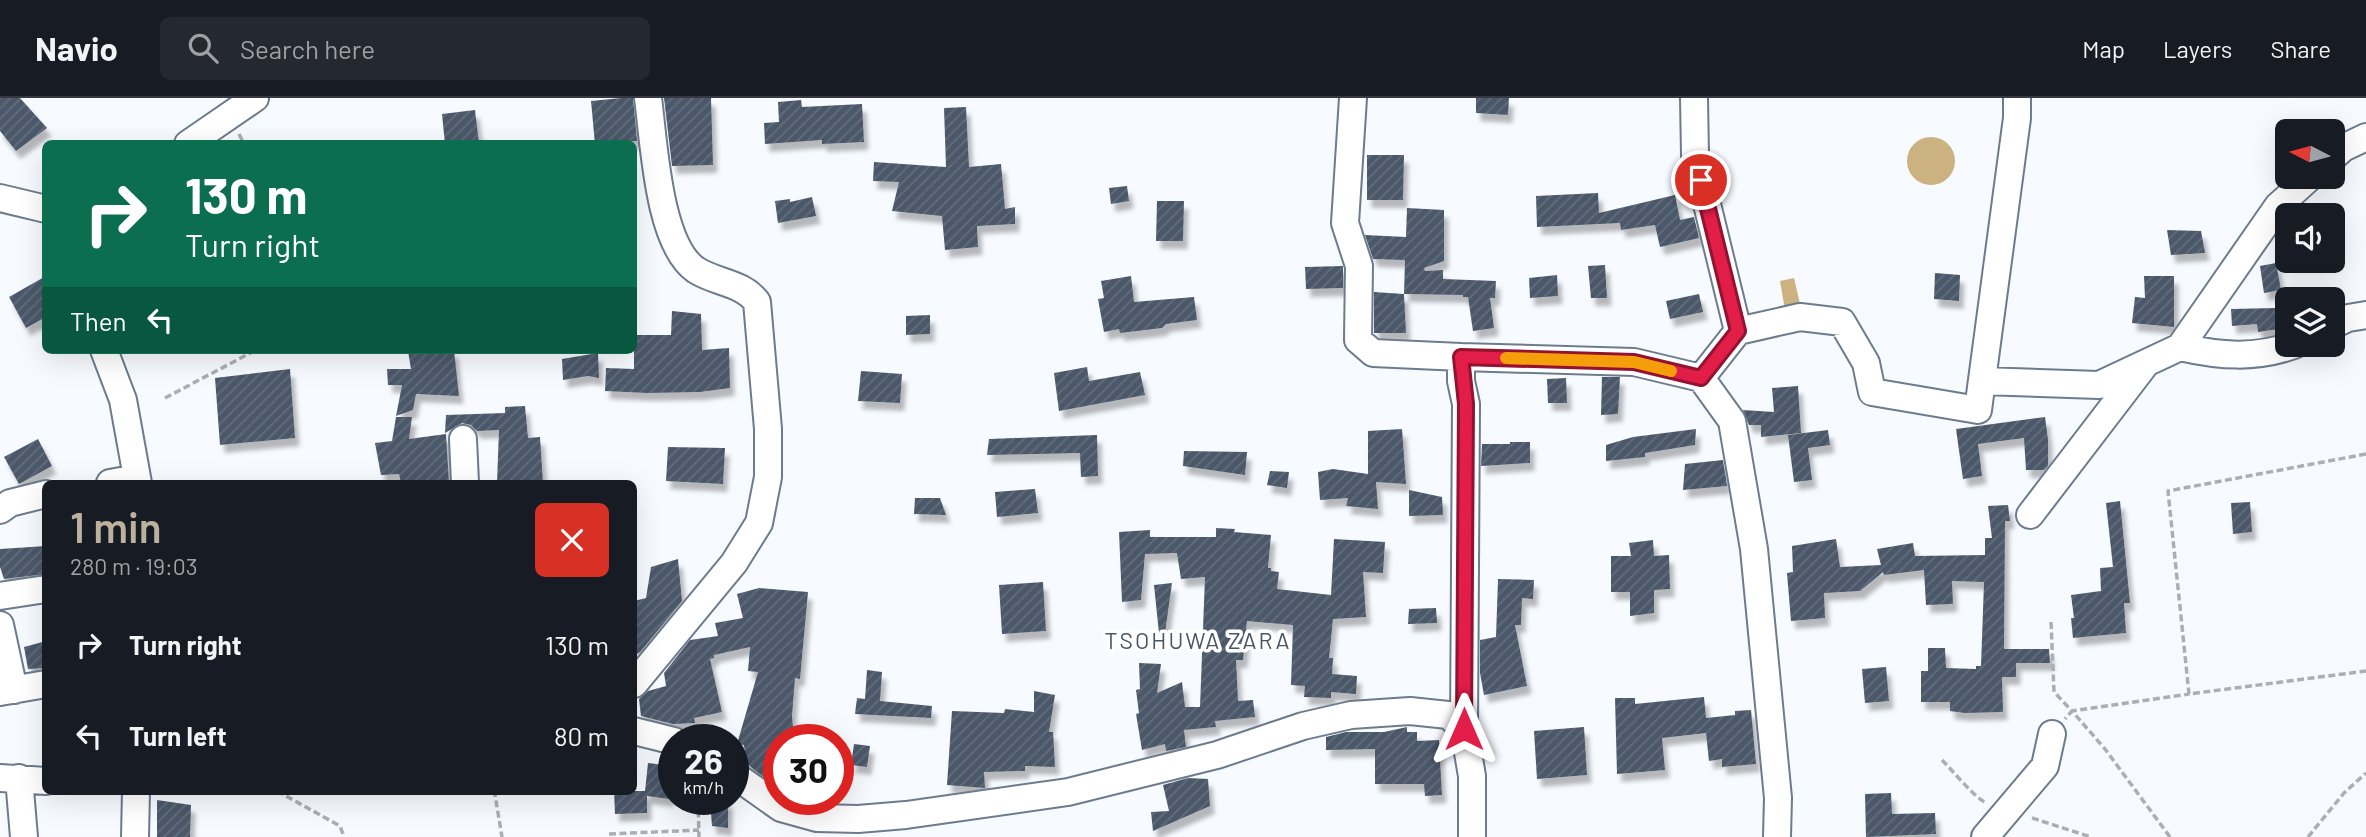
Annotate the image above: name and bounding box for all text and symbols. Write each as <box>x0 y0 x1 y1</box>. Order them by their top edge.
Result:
search box <box>160 17 650 80</box>
text: Navio <box>35 28 118 68</box>
icon: search <box>184 29 222 67</box>
text: Search here <box>240 33 375 64</box>
text: Map <box>2082 34 2125 63</box>
text: Layers <box>2163 34 2232 63</box>
text: Share <box>2270 34 2331 63</box>
north arrow <box>2275 119 2345 189</box>
map controls <box>2275 119 2345 357</box>
pin <box>1671 150 1731 210</box>
icon: arrive <box>1682 161 1720 199</box>
text: 130 m <box>185 165 307 224</box>
icon: right <box>70 168 161 259</box>
button: sound <box>2275 203 2345 273</box>
text: Turn right <box>185 225 320 263</box>
button: layers <box>2275 287 2345 357</box>
icon: left <box>141 301 179 339</box>
text: Then <box>70 305 127 336</box>
text: 1 min <box>70 501 162 551</box>
button: close <box>535 503 609 577</box>
text: 280 m · 19:03 <box>70 552 198 580</box>
icon: right <box>70 626 108 664</box>
district label: TSOHUWA ZARA <box>1105 626 1291 654</box>
text: Turn right <box>129 629 242 660</box>
text: 130 m <box>545 629 609 660</box>
position arrow <box>1427 692 1501 766</box>
icon: left <box>70 717 108 755</box>
text: Turn left <box>129 720 227 751</box>
text: 80 m <box>554 720 609 751</box>
speed limit sign: 30 <box>763 724 854 815</box>
text: 26 <box>684 739 723 781</box>
text: km/h <box>683 776 724 798</box>

